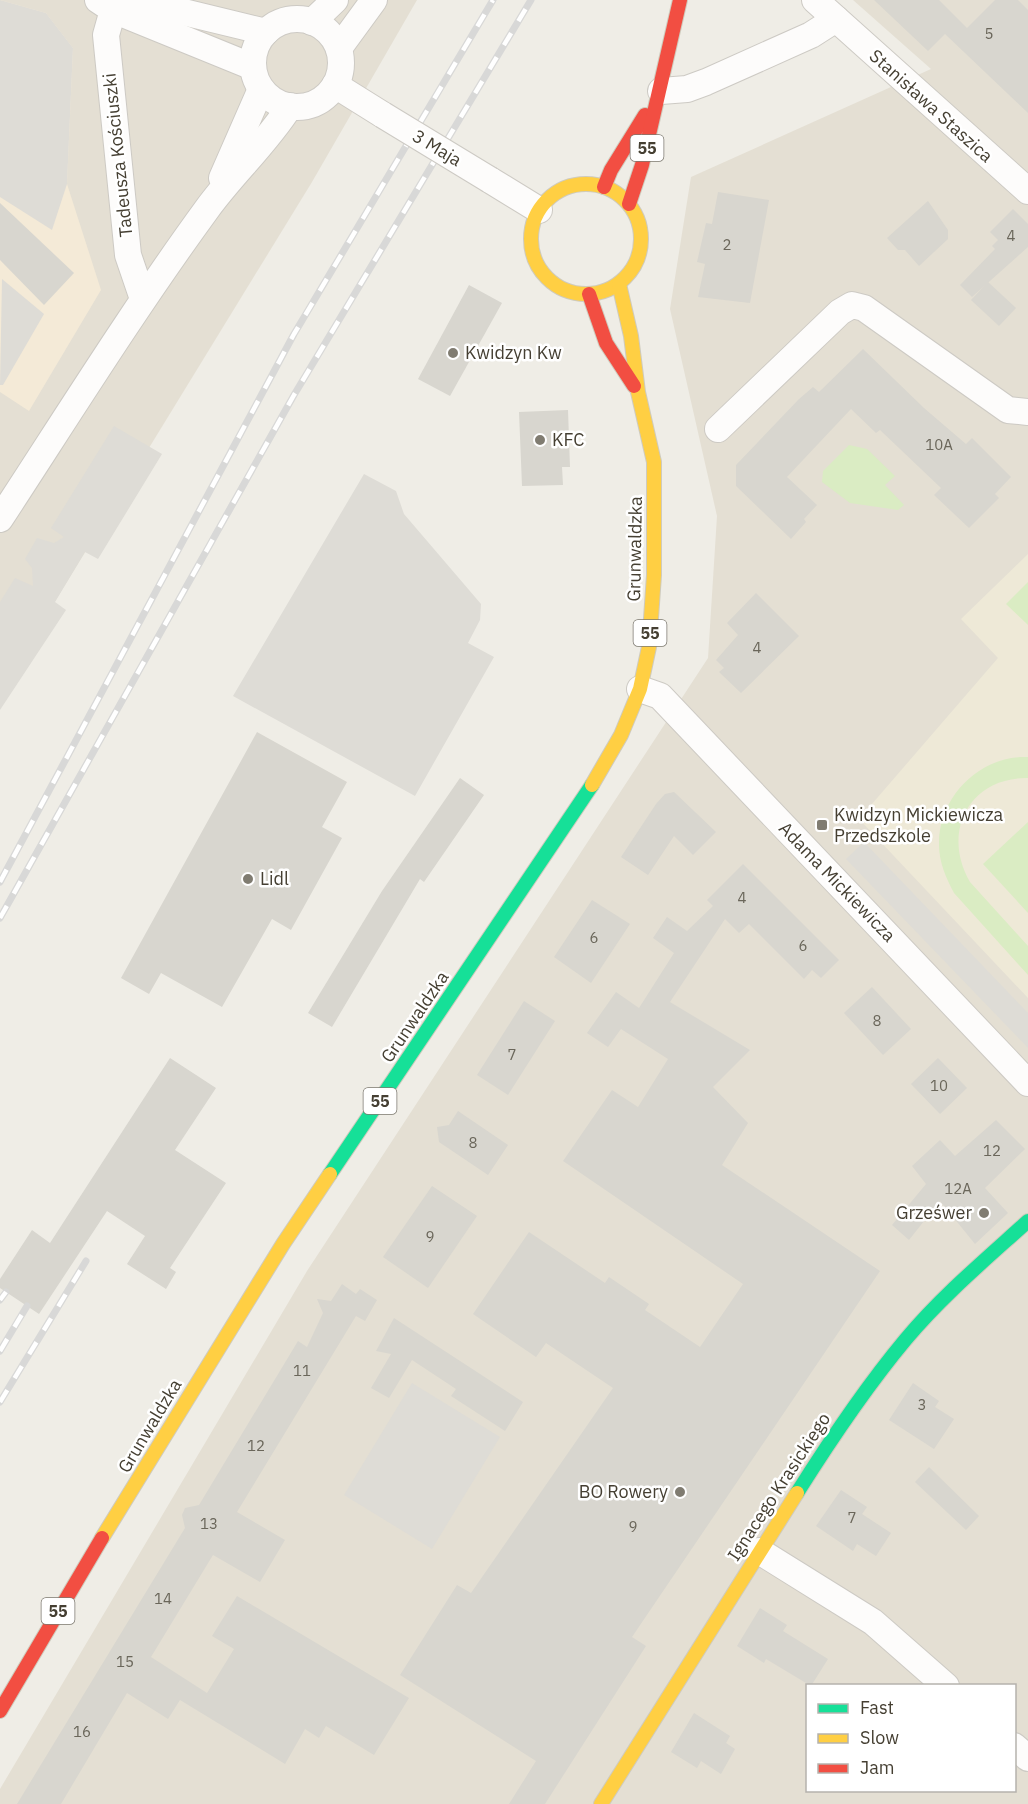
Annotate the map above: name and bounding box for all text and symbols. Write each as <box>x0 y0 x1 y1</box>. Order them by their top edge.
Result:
house number: 5 <box>984 24 994 43</box>
street label: Stanisława Staszica <box>865 44 998 167</box>
street label: Tadeusza Kościuszki <box>97 72 138 238</box>
street label: 3 Maja <box>408 124 466 171</box>
road number: 55 <box>630 135 664 161</box>
house number: 4 <box>1006 226 1016 245</box>
house number: 2 <box>722 235 732 254</box>
place label: Kwidzyn Kw <box>465 341 562 364</box>
marker: Kwidzyn Kw <box>446 346 460 360</box>
place label: KFC <box>552 428 584 451</box>
marker: KFC <box>533 433 547 447</box>
house number: 10A <box>925 435 953 454</box>
street label: Grunwaldzka <box>622 496 647 602</box>
road number: 55 <box>634 620 666 646</box>
house number: 4 <box>752 638 762 657</box>
place label: Kwidzyn Mickiewicza Przedszkole <box>834 803 1003 847</box>
street label: Adama Mickiewicza <box>774 817 901 947</box>
marker: Kwidzyn Mickiewicza Przedszkole <box>815 818 829 832</box>
place label: Lidl <box>260 867 289 890</box>
marker: Lidl <box>241 872 255 886</box>
house number: 4 <box>737 888 747 907</box>
house number: 6 <box>589 928 599 947</box>
house number: 6 <box>798 936 808 955</box>
street label: Grunwaldzka <box>376 966 454 1067</box>
house number: 8 <box>872 1011 882 1030</box>
house number: 7 <box>507 1045 517 1064</box>
house number: 10 <box>930 1076 948 1095</box>
road number: 55 <box>364 1088 397 1114</box>
house number: 8 <box>468 1133 478 1152</box>
house number: 12 <box>983 1141 1001 1160</box>
house number: 12A <box>944 1179 972 1198</box>
place label: Grześwer <box>896 1201 972 1224</box>
marker: Grześwer <box>977 1206 991 1220</box>
house number: 9 <box>425 1227 435 1246</box>
house number: 11 <box>293 1361 311 1380</box>
street label: Grunwaldzka <box>113 1374 187 1477</box>
house number: 3 <box>917 1395 927 1414</box>
street label: Ignacego Krasickiego <box>722 1408 835 1565</box>
house number: 12 <box>247 1436 265 1455</box>
place label: BO Rowery <box>579 1480 668 1503</box>
marker: BO Rowery <box>673 1485 687 1499</box>
house number: 7 <box>847 1508 857 1527</box>
house number: 13 <box>200 1514 218 1533</box>
house number: 9 <box>628 1517 638 1536</box>
house number: 14 <box>154 1589 172 1608</box>
road number: 55 <box>42 1598 74 1624</box>
house number: 15 <box>116 1652 134 1671</box>
legend <box>806 1684 1016 1792</box>
text: Fast <box>860 1696 894 1719</box>
house number: 16 <box>73 1722 91 1741</box>
text: Slow <box>860 1726 899 1749</box>
text: Jam <box>860 1756 895 1779</box>

